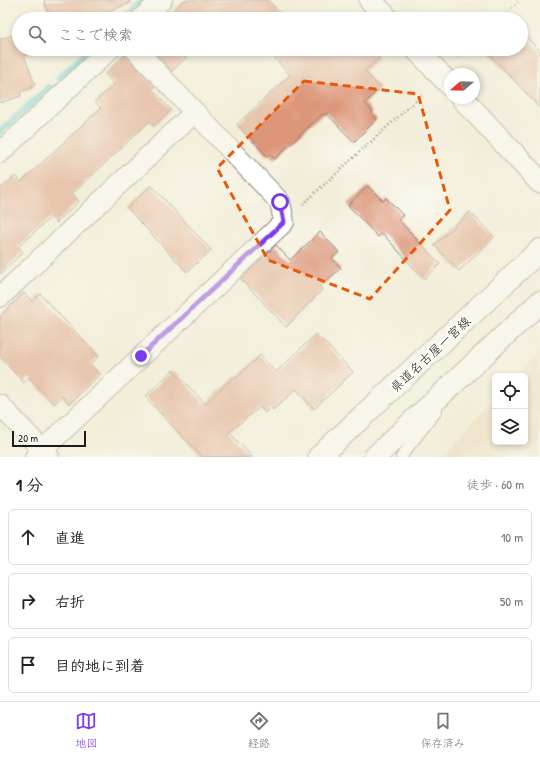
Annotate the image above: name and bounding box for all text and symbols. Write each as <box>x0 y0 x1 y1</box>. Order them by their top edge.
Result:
search box <box>12 12 528 56</box>
icon: search <box>26 23 48 45</box>
text: ここで検索 <box>58 24 133 45</box>
north arrow <box>444 68 480 104</box>
route start <box>271 193 289 211</box>
street label: 県道名古屋一宮線 <box>386 311 475 396</box>
route end <box>132 347 150 365</box>
map controls <box>492 373 528 445</box>
button: locate <box>492 373 528 409</box>
button: layers <box>492 409 528 445</box>
scale bar <box>12 429 86 448</box>
text: 20 m <box>18 431 38 445</box>
text: 1 分 <box>16 473 43 496</box>
text: 徒歩 · 60 m <box>467 475 524 493</box>
icon: ahead <box>17 526 39 548</box>
text: 直進 <box>55 527 85 548</box>
text: 10 m <box>501 528 523 546</box>
icon: right <box>17 590 39 612</box>
text: 右折 <box>55 591 85 612</box>
text: 50 m <box>500 592 523 610</box>
icon: arrive <box>17 654 39 676</box>
text: 目的地に到着 <box>55 655 145 676</box>
tab: 地図 <box>75 710 97 750</box>
tab: 経路 <box>248 710 270 750</box>
tab: 保存済み <box>421 710 465 750</box>

